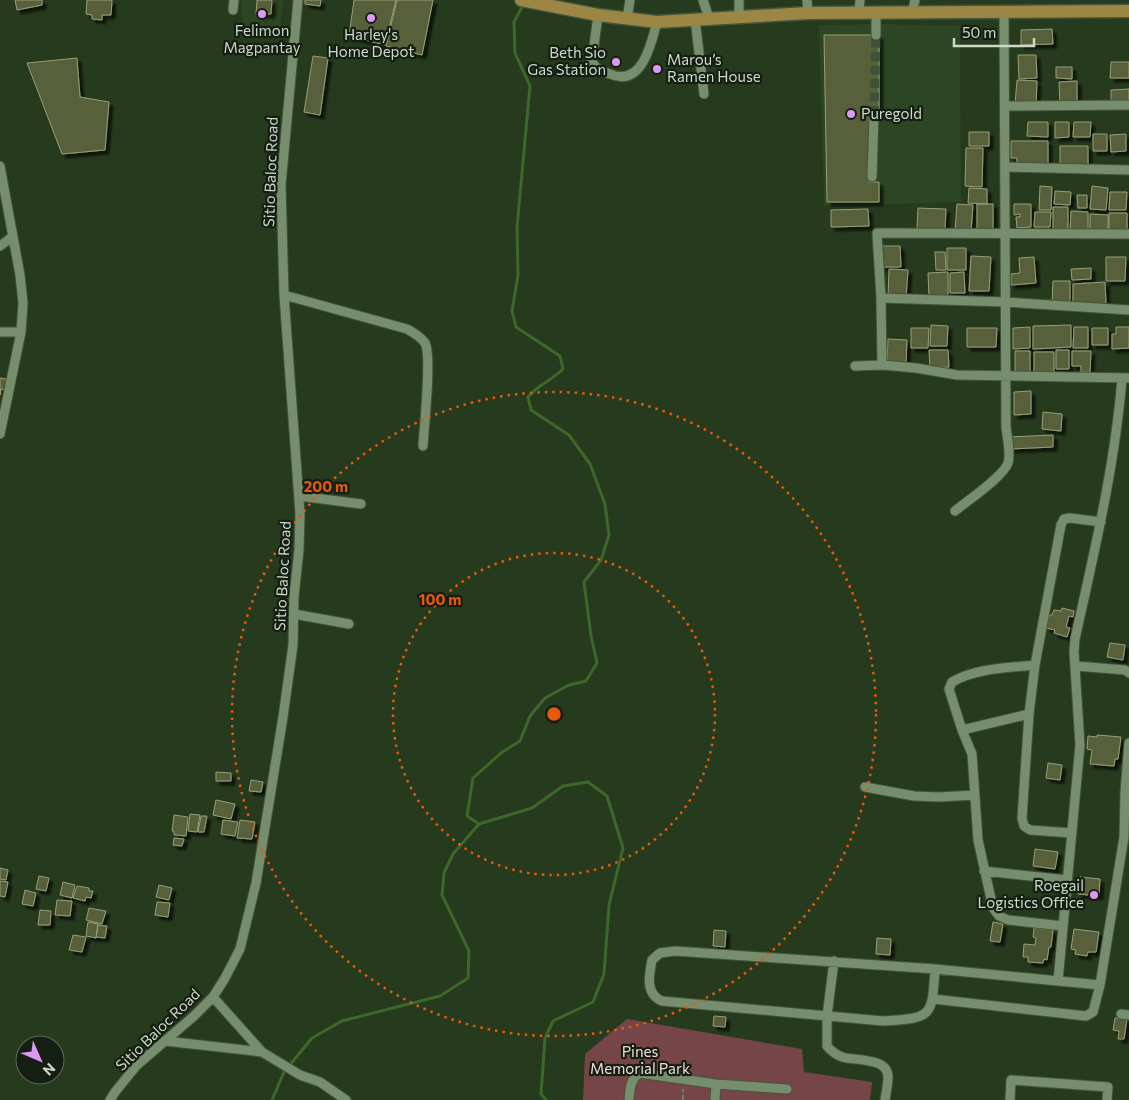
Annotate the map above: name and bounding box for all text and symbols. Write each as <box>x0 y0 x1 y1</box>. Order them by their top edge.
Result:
marker: Felimon Magpantay <box>256 8 268 20</box>
marker: Harley's Home Depot <box>365 12 377 24</box>
scale bar <box>954 15 1034 47</box>
place label: Felimon Magpantay <box>223 21 301 56</box>
text: 50 m <box>962 23 996 41</box>
place label: Harley's Home Depot <box>328 25 414 60</box>
place label: Beth Sio Gas Station <box>527 43 606 78</box>
place label: Marou’s Ramen House <box>667 50 761 85</box>
marker: Beth Sio Gas Station <box>610 56 622 68</box>
marker: Marou’s Ramen House <box>651 63 663 75</box>
place label: Puregold <box>861 104 922 122</box>
marker: Puregold <box>845 108 857 120</box>
street label: Sitio Baloc Road <box>259 117 281 227</box>
text: 200 m <box>304 477 348 495</box>
street label: Sitio Baloc Road <box>270 520 294 631</box>
text: 100 m <box>419 590 461 608</box>
centre of rings <box>545 705 563 723</box>
place label: Roegail Logistics Office <box>978 876 1084 911</box>
marker: Roegail Logistics Office <box>1088 889 1100 901</box>
street label: Sitio Baloc Road <box>111 985 203 1074</box>
north arrow <box>15 1035 65 1085</box>
park label: Pines Memorial Park <box>590 1042 690 1077</box>
text: N <box>40 1060 59 1079</box>

